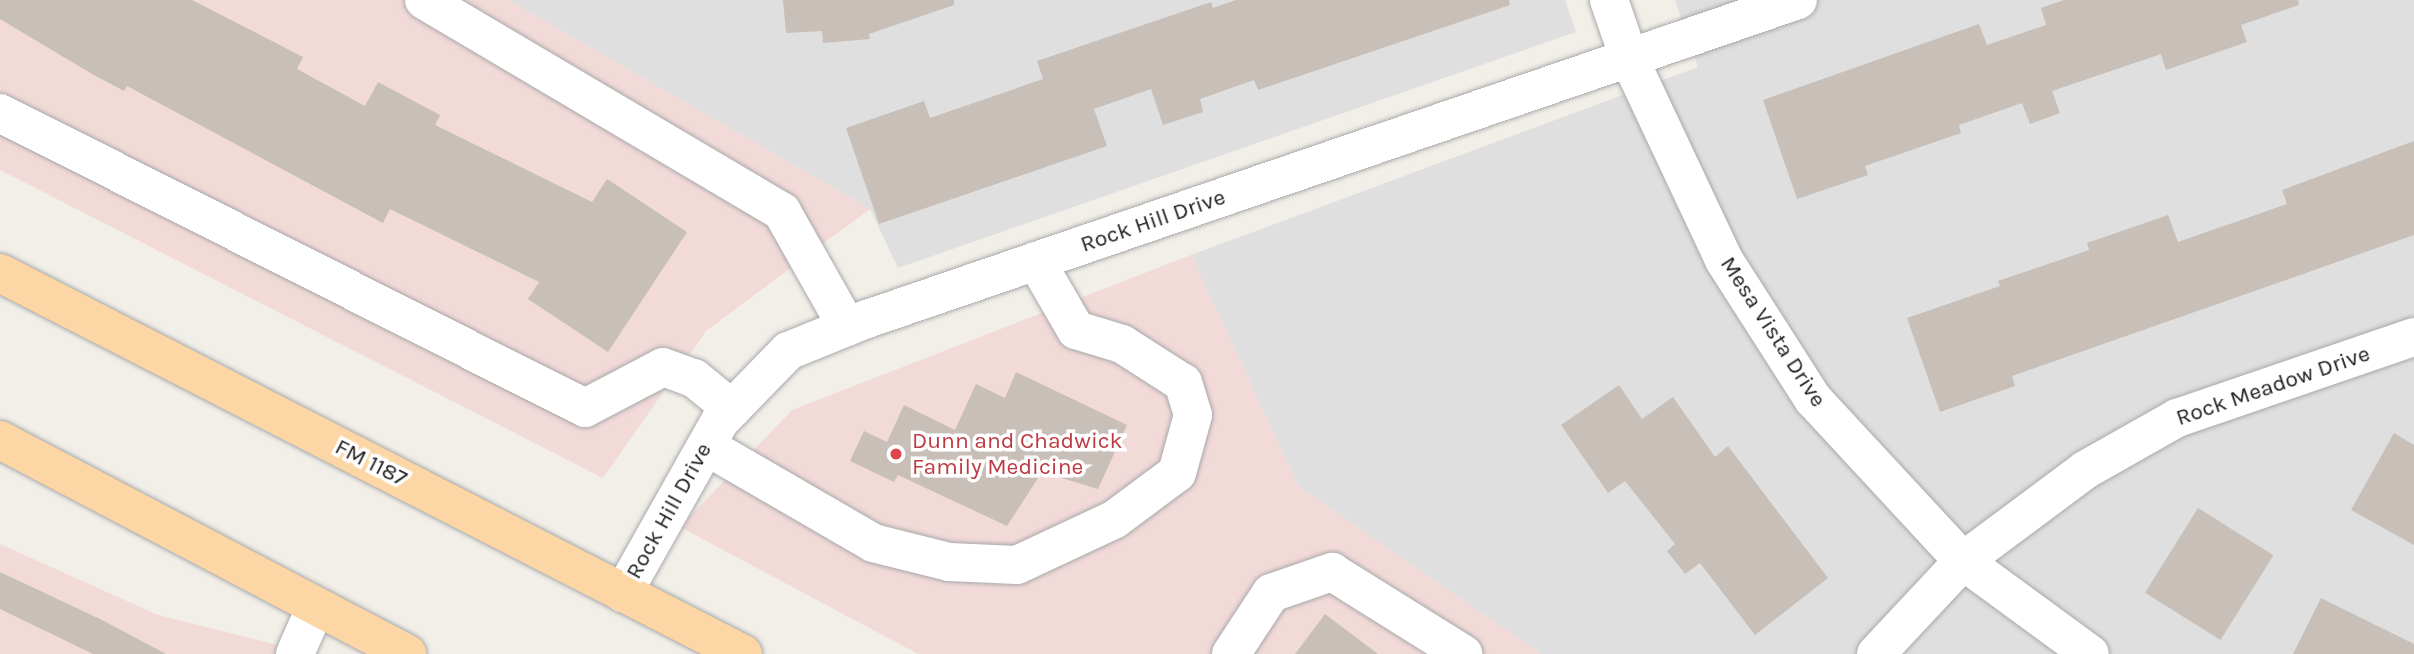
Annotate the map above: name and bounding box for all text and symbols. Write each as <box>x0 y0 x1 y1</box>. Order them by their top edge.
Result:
street label: Rock Hill Drive <box>1077 183 1229 259</box>
street label: Mesa Vista Drive <box>1714 252 1832 412</box>
street label: Rock Meadow Drive <box>2173 340 2373 432</box>
place label: Dunn and Chadwick Family Medicine <box>912 427 1123 481</box>
street label: FM 1187 <box>330 433 412 493</box>
street label: Rock Hill Drive <box>620 438 718 584</box>
marker: Dunn and Chadwick Family Medicine <box>886 444 906 464</box>

